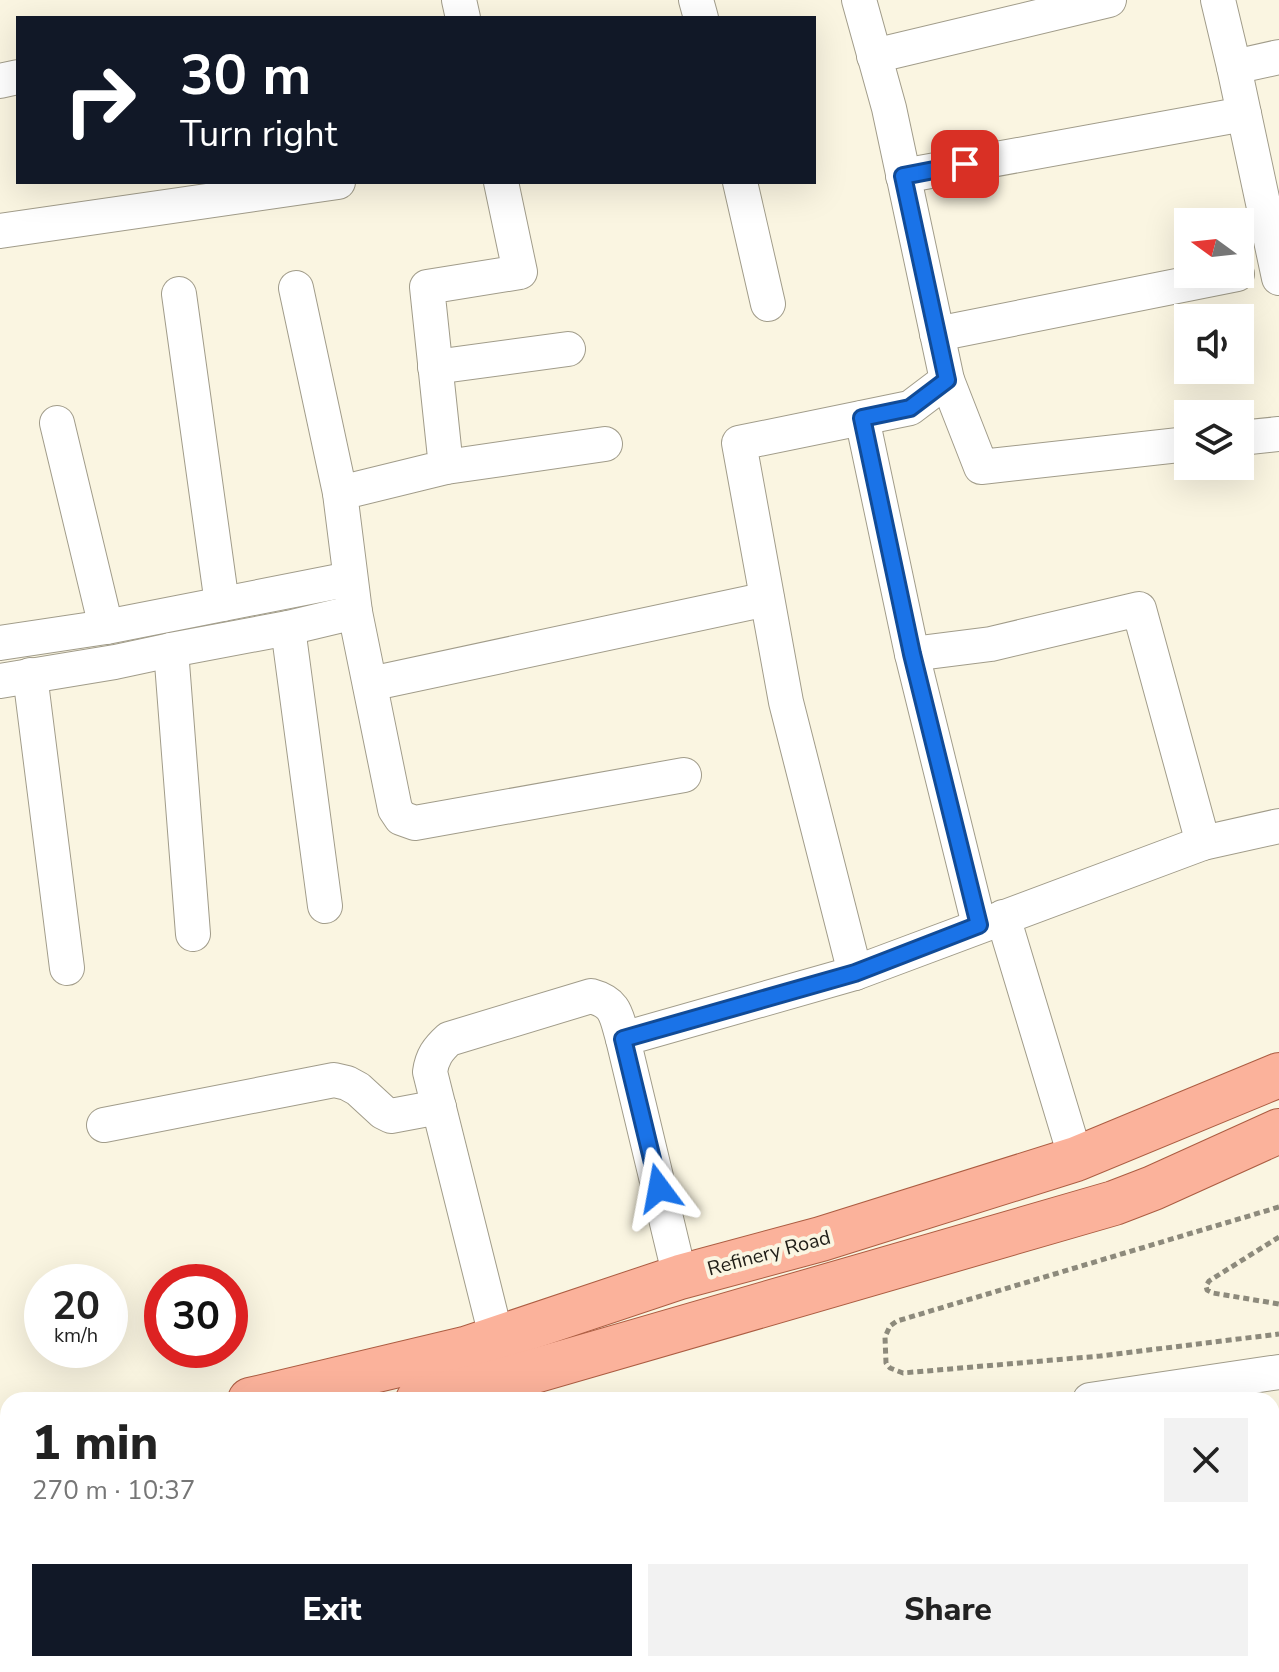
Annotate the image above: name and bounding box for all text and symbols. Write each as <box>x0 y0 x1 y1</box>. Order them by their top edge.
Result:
text: 30 m <box>180 37 311 114</box>
icon: right <box>48 48 152 152</box>
text: Turn right <box>180 110 337 159</box>
pin <box>931 130 999 198</box>
icon: arrive <box>943 142 987 186</box>
north arrow <box>1174 208 1254 288</box>
map controls <box>1174 208 1254 480</box>
button: sound <box>1174 304 1254 384</box>
button: layers <box>1174 400 1254 480</box>
position arrow <box>617 1146 701 1230</box>
street label: Refinery Road <box>704 1224 834 1282</box>
speed limit sign: 30 <box>144 1264 248 1368</box>
text: 20 <box>52 1279 100 1333</box>
text: km/h <box>54 1322 98 1349</box>
text: 1 min <box>32 1410 158 1476</box>
button: close <box>1164 1418 1248 1502</box>
text: 270 m · 10:37 <box>32 1473 195 1508</box>
button: Exit <box>32 1564 632 1656</box>
button: Share <box>648 1564 1248 1656</box>

